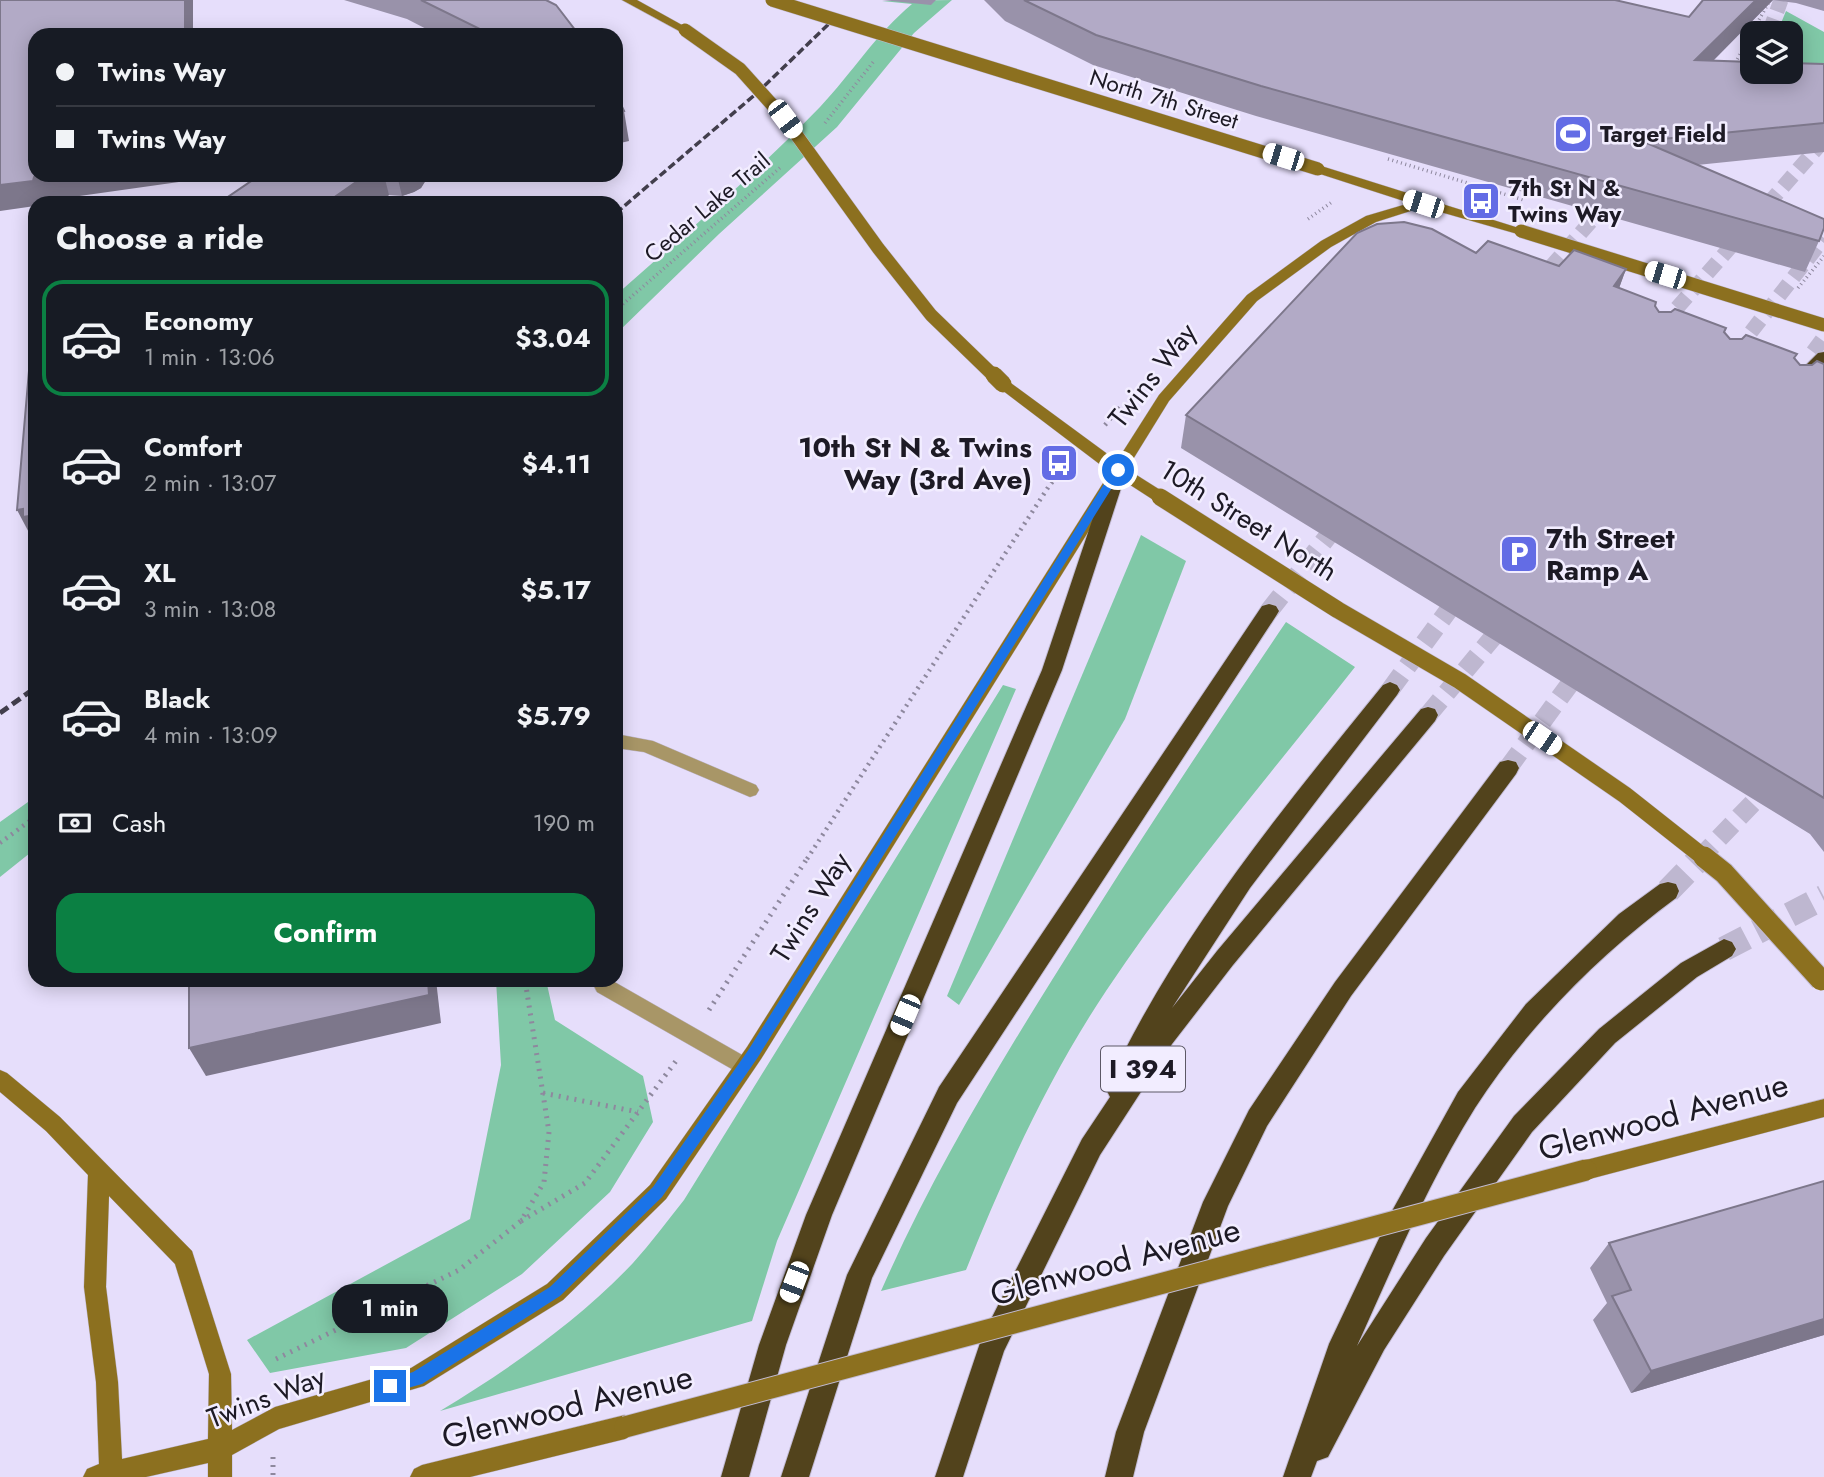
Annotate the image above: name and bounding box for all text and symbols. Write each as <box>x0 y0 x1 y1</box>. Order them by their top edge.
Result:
map controls <box>1740 21 1803 84</box>
button: layers <box>1740 21 1803 84</box>
text: Twins Way <box>98 53 226 91</box>
street label: North 7th Street <box>1085 60 1243 138</box>
car <box>764 96 807 142</box>
sports icon: Target Field <box>1552 113 1594 155</box>
place label: Target Field <box>1600 117 1726 151</box>
text: Twins Way <box>98 120 226 158</box>
car <box>1260 141 1307 173</box>
street label: Cedar Lake Trail <box>636 144 778 270</box>
place label: 7th St N & Twins Way <box>1508 171 1622 231</box>
bus stop icon: 7th St N & Twins Way <box>1460 180 1502 222</box>
car <box>1400 188 1447 220</box>
text: Choose a ride <box>56 215 264 261</box>
car <box>1642 259 1689 291</box>
text: Economy <box>144 302 253 340</box>
icon: car <box>60 307 123 370</box>
street label: Twins Way <box>1098 314 1207 437</box>
text: $3.04 <box>515 319 591 357</box>
text: 1 min · 13:06 <box>144 340 275 374</box>
place label: 10th St N & Twins Way (3rd Ave) <box>798 427 1032 500</box>
text: Comfort <box>144 428 242 466</box>
icon: car <box>60 433 123 496</box>
bus stop icon: 10th St N & Twins Way (3rd Ave) <box>1038 442 1080 484</box>
text: $4.11 <box>522 445 591 483</box>
street label: 10th Street North <box>1152 449 1345 591</box>
route start <box>1102 454 1134 486</box>
text: 2 min · 13:07 <box>144 466 276 500</box>
place label: 7th Street Ramp A <box>1546 518 1675 591</box>
parking icon: 7th Street Ramp A <box>1498 533 1540 575</box>
text: XL <box>144 554 176 592</box>
icon: car <box>60 559 123 622</box>
text: $5.17 <box>521 571 591 609</box>
text: 3 min · 13:08 <box>144 592 276 626</box>
text: Black <box>144 680 210 718</box>
icon: car <box>60 685 123 748</box>
text: $5.79 <box>517 697 591 735</box>
text: 4 min · 13:09 <box>144 718 278 752</box>
car <box>1519 718 1566 758</box>
icon: cash <box>56 804 94 842</box>
text: Cash <box>112 804 166 842</box>
text: 190 m <box>533 806 595 840</box>
street label: Twins Way <box>760 843 861 970</box>
button: Confirm <box>56 893 595 973</box>
car <box>888 992 923 1038</box>
road number: I 394 <box>1101 1046 1185 1092</box>
street label: Glenwood Avenue <box>1533 1061 1793 1172</box>
street label: Glenwood Avenue <box>985 1206 1245 1317</box>
car <box>777 1259 812 1305</box>
callout: 1 min <box>332 1284 448 1334</box>
text: 1 min <box>361 1291 419 1325</box>
street label: Glenwood Avenue <box>437 1353 697 1460</box>
street label: Twins Way <box>201 1356 332 1439</box>
route end <box>374 1370 406 1402</box>

